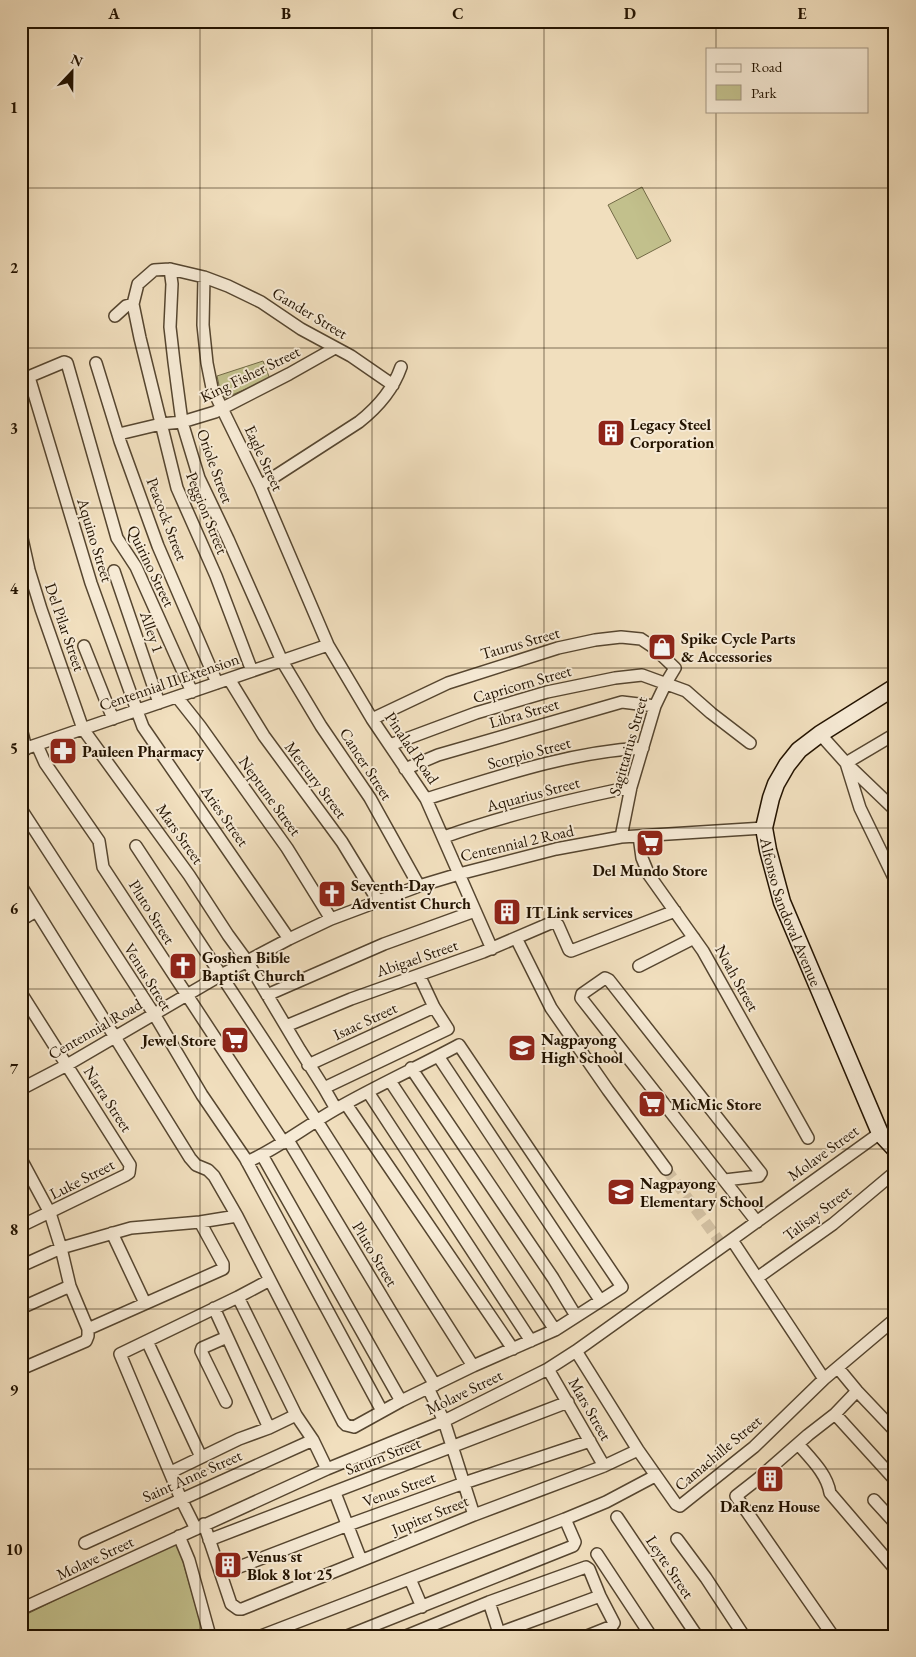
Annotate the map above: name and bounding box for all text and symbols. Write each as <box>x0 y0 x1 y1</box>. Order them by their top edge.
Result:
text: A <box>107 3 120 24</box>
text: B <box>281 3 291 24</box>
text: C <box>452 3 464 24</box>
text: D <box>624 3 636 24</box>
text: E <box>797 3 807 24</box>
north arrow <box>48 48 98 98</box>
legend <box>706 48 868 112</box>
text: N <box>68 49 86 71</box>
text: Road <box>751 57 783 76</box>
text: Park <box>751 83 778 102</box>
text: 1 <box>10 97 18 118</box>
text: 2 <box>10 257 19 278</box>
street label: Gander Street <box>268 282 352 344</box>
street label: King Fisher Street <box>196 341 304 407</box>
place label: Legacy Steel Corporation <box>630 414 714 453</box>
text: 3 <box>10 418 18 439</box>
building icon: Legacy Steel Corporation <box>596 418 626 448</box>
street label: Eagle Street <box>240 422 288 494</box>
street label: Oriole Street <box>192 426 238 506</box>
street label: Peggion Street <box>181 469 233 557</box>
street label: Peacock Street <box>142 475 192 563</box>
street label: Aquino Street <box>72 495 118 584</box>
street label: Quirino Street <box>122 522 180 610</box>
text: 4 <box>10 578 19 599</box>
street label: Del Pilar Street <box>40 580 90 674</box>
street label: Alley 1 <box>135 607 169 656</box>
street label: Taurus Street <box>478 622 562 664</box>
place label: Spike Cycle Parts & Accessories <box>681 628 796 667</box>
shop icon: Spike Cycle Parts & Accessories <box>647 632 677 662</box>
street label: Centennial II Extension <box>96 648 242 716</box>
street label: Capricorn Street <box>470 660 574 708</box>
street label: Libra Street <box>487 693 561 733</box>
street label: Sagittarius Street <box>604 694 652 798</box>
street label: Pinalad Road <box>380 708 444 789</box>
street label: Cancer Street <box>335 724 397 804</box>
street label: Scorpio Street <box>485 732 573 774</box>
pharmacy icon: Pauleen Pharmacy <box>48 736 78 766</box>
street label: Mercury Street <box>280 737 352 823</box>
text: 5 <box>10 738 18 759</box>
place label: Pauleen Pharmacy <box>82 741 204 762</box>
street label: Neptune Street <box>234 752 306 840</box>
street label: Aquarius Street <box>483 772 582 817</box>
street label: Aries Street <box>196 780 254 851</box>
street label: Mars Street <box>152 800 208 868</box>
street label: Centennial 2 Road <box>458 820 577 866</box>
supermarket icon: Del Mundo Store <box>635 828 665 858</box>
street label: Alfonso Sandoval Avenue <box>755 835 827 989</box>
place label: Del Mundo Store <box>593 860 708 881</box>
place label: Seventh-Day Adventist Church <box>350 875 471 914</box>
street label: Pluto Street <box>124 876 180 948</box>
church icon: Seventh-Day Adventist Church <box>317 879 347 909</box>
building icon: IT Link services <box>492 897 522 927</box>
text: 6 <box>10 898 19 919</box>
place label: IT Link services <box>526 902 633 923</box>
street label: Abigael Street <box>372 934 461 982</box>
street label: Venus Street <box>119 939 177 1015</box>
street label: Noah Street <box>710 941 764 1015</box>
place label: Goshen Bible Baptist Church <box>202 947 305 986</box>
church icon: Goshen Bible Baptist Church <box>168 951 198 981</box>
street label: Centennial Road <box>44 993 147 1064</box>
street label: Isaac Street <box>330 997 400 1045</box>
supermarket icon: Jewel Store <box>220 1025 250 1055</box>
place label: Nagpayong High School <box>541 1029 624 1068</box>
place label: Jewel Store <box>140 1030 216 1051</box>
school or university icon: Nagpayong High School <box>507 1033 537 1063</box>
text: 7 <box>10 1058 19 1079</box>
street label: Narra Street <box>79 1062 137 1136</box>
supermarket icon: MicMic Store <box>637 1089 667 1119</box>
place label: MicMic Store <box>671 1094 762 1115</box>
street label: Molave Street <box>783 1120 863 1186</box>
street label: Luke Street <box>46 1154 118 1204</box>
place label: Nagpayong Elementary School <box>640 1173 764 1212</box>
school or university icon: Nagpayong Elementary School <box>606 1177 636 1207</box>
street label: Talisay Street <box>779 1181 855 1245</box>
street label: Pluto Street <box>347 1218 403 1290</box>
text: 8 <box>10 1219 18 1240</box>
street label: Molave Street <box>422 1364 506 1420</box>
street label: Mars Street <box>564 1374 616 1444</box>
text: 9 <box>10 1379 19 1400</box>
street label: Camachille Street <box>670 1410 766 1496</box>
street label: Saturn Street <box>342 1432 424 1480</box>
street label: Saint Anne Street <box>139 1445 245 1507</box>
building icon: DaRenz House <box>755 1464 785 1494</box>
street label: Venus Street <box>360 1466 438 1512</box>
street label: Jupiter Street <box>387 1490 472 1541</box>
place label: DaRenz House <box>720 1496 820 1517</box>
street label: Molave Street <box>53 1531 137 1585</box>
street label: Leyte Street <box>641 1531 699 1603</box>
text: 10 <box>6 1539 23 1560</box>
place label: Venus st Blok 8 lot 25 <box>247 1546 333 1585</box>
building icon: Venus st Blok 8 lot 25 <box>213 1550 243 1580</box>

